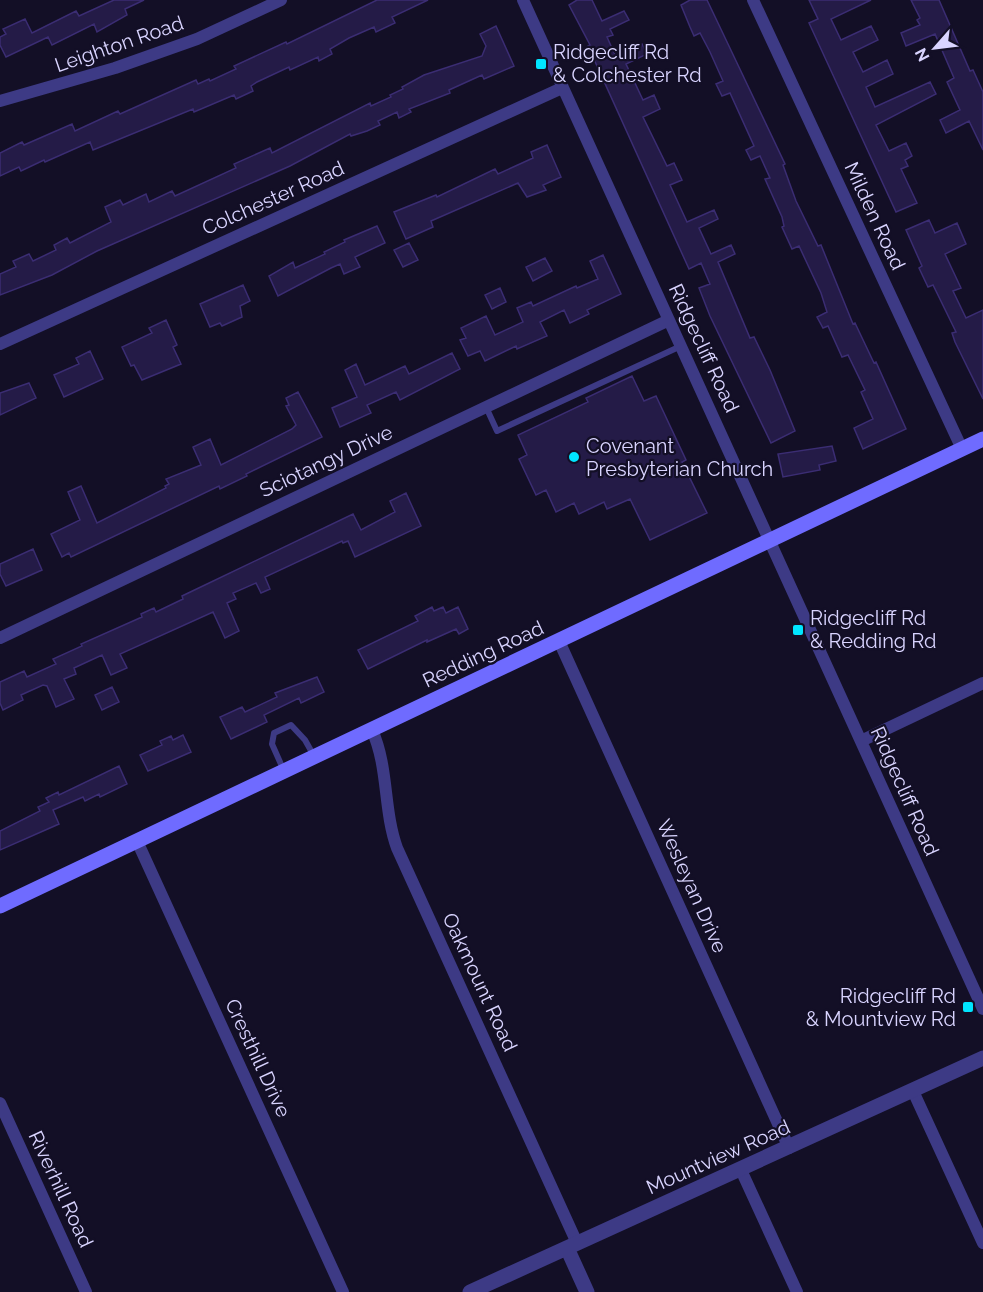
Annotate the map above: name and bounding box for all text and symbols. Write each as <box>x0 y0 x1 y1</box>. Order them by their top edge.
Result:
street label: Leighton Road <box>51 11 187 77</box>
north arrow <box>905 18 965 78</box>
place label: Ridgecliff Rd & Colchester Rd <box>553 40 702 87</box>
text: N <box>911 45 933 65</box>
marker: Ridgecliff Rd & Colchester Rd <box>534 57 548 71</box>
street label: Colchester Road <box>198 156 348 240</box>
street label: Milden Road <box>840 158 910 274</box>
street label: Ridgecliff Road <box>664 280 744 416</box>
street label: Sciotangy Drive <box>256 420 397 502</box>
place label: Covenant Presbyterian Church <box>586 434 773 481</box>
marker: Covenant Presbyterian Church <box>567 450 581 464</box>
place label: Ridgecliff Rd & Redding Rd <box>810 606 936 653</box>
street label: Redding Road <box>419 615 547 693</box>
marker: Ridgecliff Rd & Redding Rd <box>791 623 805 637</box>
street label: Ridgecliff Road <box>866 723 944 859</box>
street label: Wesleyan Drive <box>652 815 732 957</box>
street label: Oakmount Road <box>437 909 523 1055</box>
place label: Ridgecliff Rd & Mountview Rd <box>806 984 956 1031</box>
street label: Cresthill Drive <box>220 995 296 1121</box>
marker: Ridgecliff Rd & Mountview Rd <box>961 1000 975 1014</box>
street label: Mountview Road <box>642 1115 794 1199</box>
street label: Riverhill Road <box>24 1127 98 1251</box>

